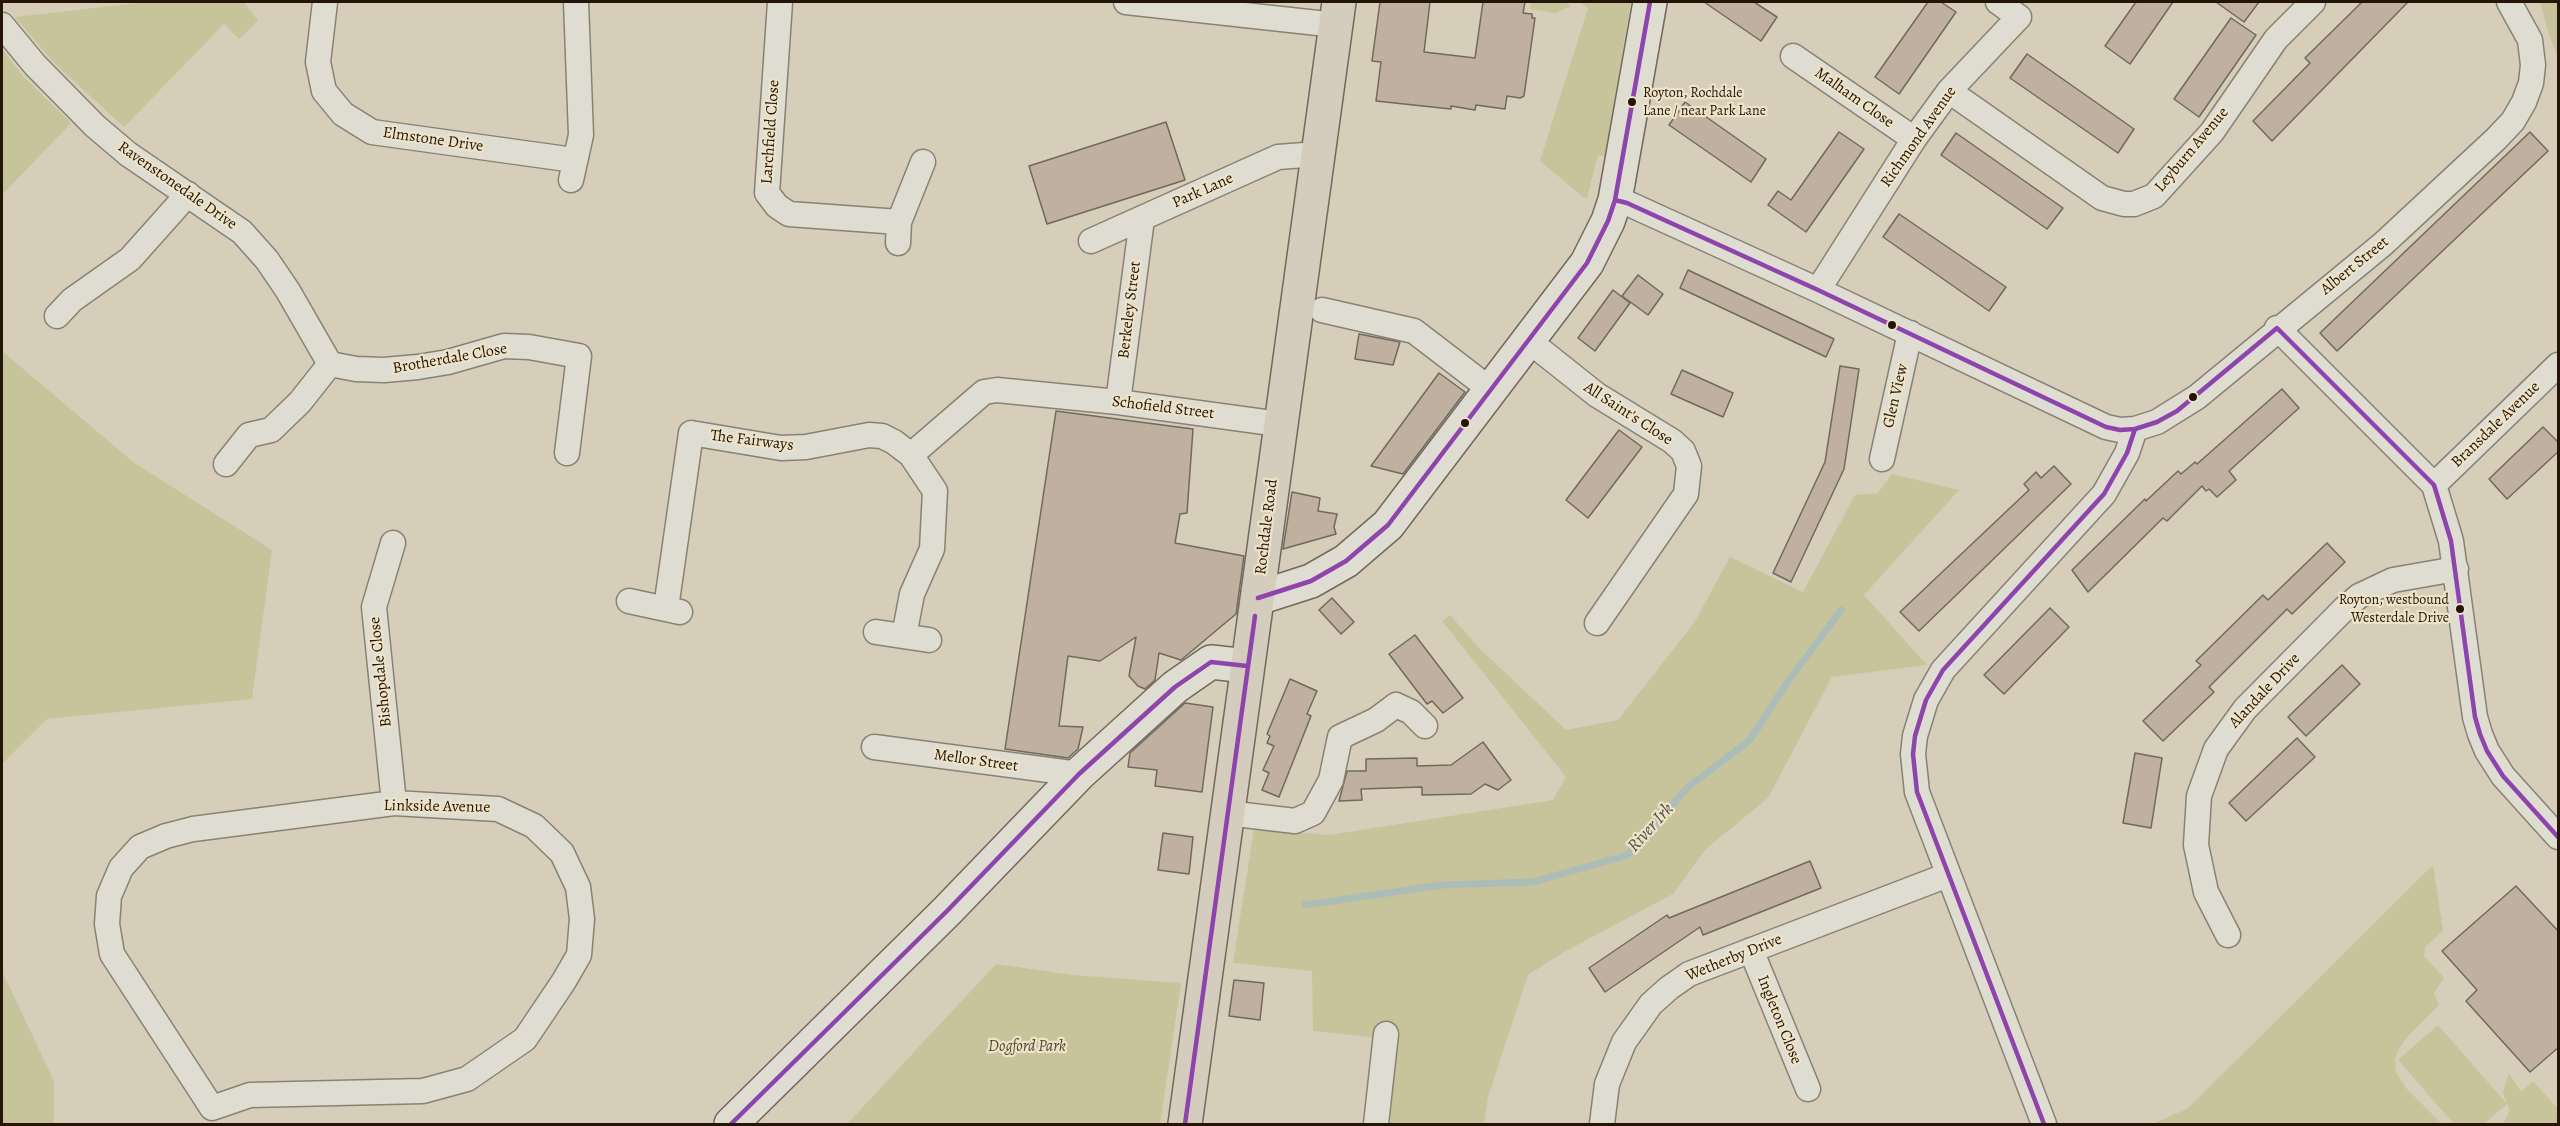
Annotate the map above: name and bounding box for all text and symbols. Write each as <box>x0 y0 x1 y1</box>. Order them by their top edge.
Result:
street label: Malham Close <box>1811 64 1897 132</box>
street label: Larchfield Close <box>758 79 784 185</box>
street label: Richmond Avenue <box>1877 83 1961 191</box>
place label: Royton, Rochdale Lane / near Park Lane <box>1643 86 1766 118</box>
marker: Royton, Rochdale Lane / near Park Lane <box>1626 96 1638 108</box>
street label: Leyburn Avenue <box>2151 104 2233 196</box>
street label: Elmstone Drive <box>381 123 485 157</box>
street label: Ravenstonedale Drive <box>114 138 240 234</box>
street label: Park Lane <box>1170 169 1236 213</box>
street label: Albert Street <box>2317 233 2393 299</box>
street label: Berkeley Street <box>1114 260 1146 360</box>
unlabelled marker <box>1886 319 1898 331</box>
street label: Brotherdale Close <box>391 339 509 379</box>
street label: Glen View <box>1879 362 1913 430</box>
street label: All Saint's Close <box>1580 378 1676 450</box>
street label: Bransdale Avenue <box>2448 378 2544 472</box>
unlabelled marker <box>2187 391 2199 403</box>
street label: Schofield Street <box>1111 392 1215 424</box>
unlabelled marker <box>1459 417 1471 429</box>
street label: The Fairways <box>709 426 795 456</box>
street label: Rochdale Road <box>1252 478 1282 576</box>
place label: Royton, westbound Westerdale Drive <box>2339 593 2449 626</box>
marker: Royton, westbound Westerdale Drive <box>2454 603 2466 615</box>
street label: Bishopdale Close <box>366 616 396 728</box>
street label: Alandale Drive <box>2225 650 2305 732</box>
street label: Mellor Street <box>933 746 1019 776</box>
street label: Linkside Avenue <box>383 796 491 818</box>
water label: River Irk <box>1623 799 1679 857</box>
street label: Wetherby Drive <box>1683 930 1785 986</box>
street label: Ingleton Close <box>1752 973 1806 1067</box>
park label: Dogford Park <box>988 1037 1066 1057</box>

